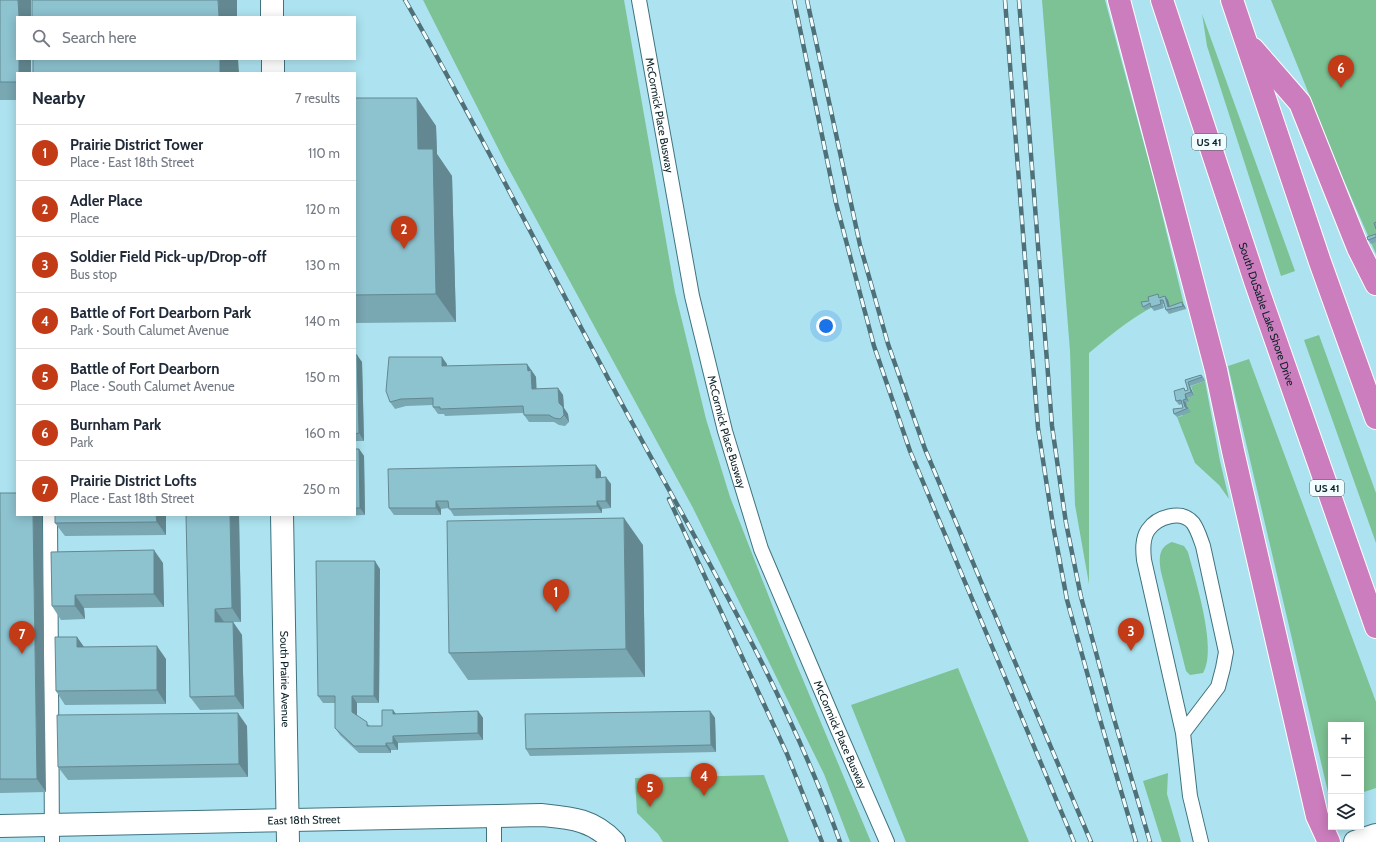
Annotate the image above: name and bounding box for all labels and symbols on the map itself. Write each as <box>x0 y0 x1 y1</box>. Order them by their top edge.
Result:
pin: 6 <box>1328 55 1354 88</box>
street label: McCormick Place Busway <box>642 56 677 174</box>
road number: US 41 <box>1192 134 1226 150</box>
pin: 2 <box>391 216 417 249</box>
street label: South DuSable Lake Shore Drive <box>1236 241 1298 388</box>
your location <box>816 316 836 336</box>
street label: McCormick Place Busway <box>705 374 749 491</box>
road number: US 41 <box>1310 480 1344 496</box>
pin: 1 <box>543 579 569 612</box>
pin: 3 <box>1118 618 1144 651</box>
pin: 7 <box>9 621 35 654</box>
street label: South Prairie Avenue <box>277 631 293 728</box>
street label: McCormick Place Busway <box>811 678 870 792</box>
pin: 4 <box>691 763 717 796</box>
pin: 5 <box>637 774 663 807</box>
street label: East 18th Street <box>267 812 341 828</box>

